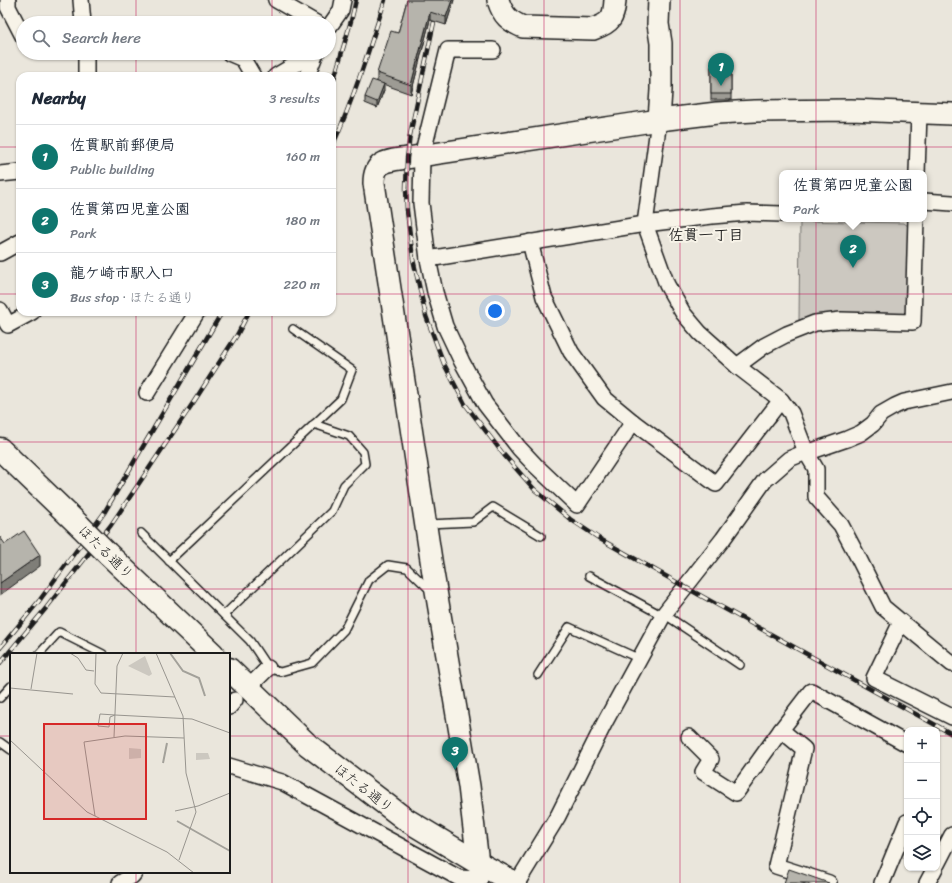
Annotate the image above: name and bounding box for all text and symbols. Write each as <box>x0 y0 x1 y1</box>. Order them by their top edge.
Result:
search box <box>16 16 336 60</box>
text: Search here <box>62 25 141 51</box>
icon: search <box>30 27 52 49</box>
pin: 1 <box>708 53 734 86</box>
text: Nearby <box>32 83 86 113</box>
text: 3 results <box>269 87 320 110</box>
text: 佐貫駅前郵便局 <box>70 132 175 158</box>
text: 1 <box>42 145 48 168</box>
text: 160 m <box>285 145 320 168</box>
text: Public building <box>70 158 155 181</box>
popup <box>779 170 927 222</box>
text: 佐貫第四児童公園 <box>793 172 913 198</box>
text: 佐貫第四児童公園 <box>70 196 190 222</box>
text: Park <box>793 198 820 221</box>
text: 2 <box>41 209 49 232</box>
text: 180 m <box>285 209 320 232</box>
text: Park <box>70 222 97 245</box>
district label: 佐貫一丁目 <box>668 222 744 248</box>
pin: 2 <box>840 235 866 268</box>
text: 龍ケ崎市駅入口 <box>70 260 175 286</box>
text: 3 <box>41 273 49 296</box>
text: 220 m <box>283 273 320 296</box>
text: Bus stop · ほたる通り <box>70 286 194 309</box>
your location <box>485 301 505 321</box>
street label: ほたる通り <box>72 519 140 586</box>
inset map <box>10 653 230 873</box>
map controls <box>904 727 940 871</box>
button: + <box>904 727 940 763</box>
pin: 3 <box>442 737 468 770</box>
street label: ほたる通り <box>328 757 399 820</box>
button: − <box>904 763 940 799</box>
button: locate <box>904 799 940 835</box>
button: layers <box>904 835 940 871</box>

